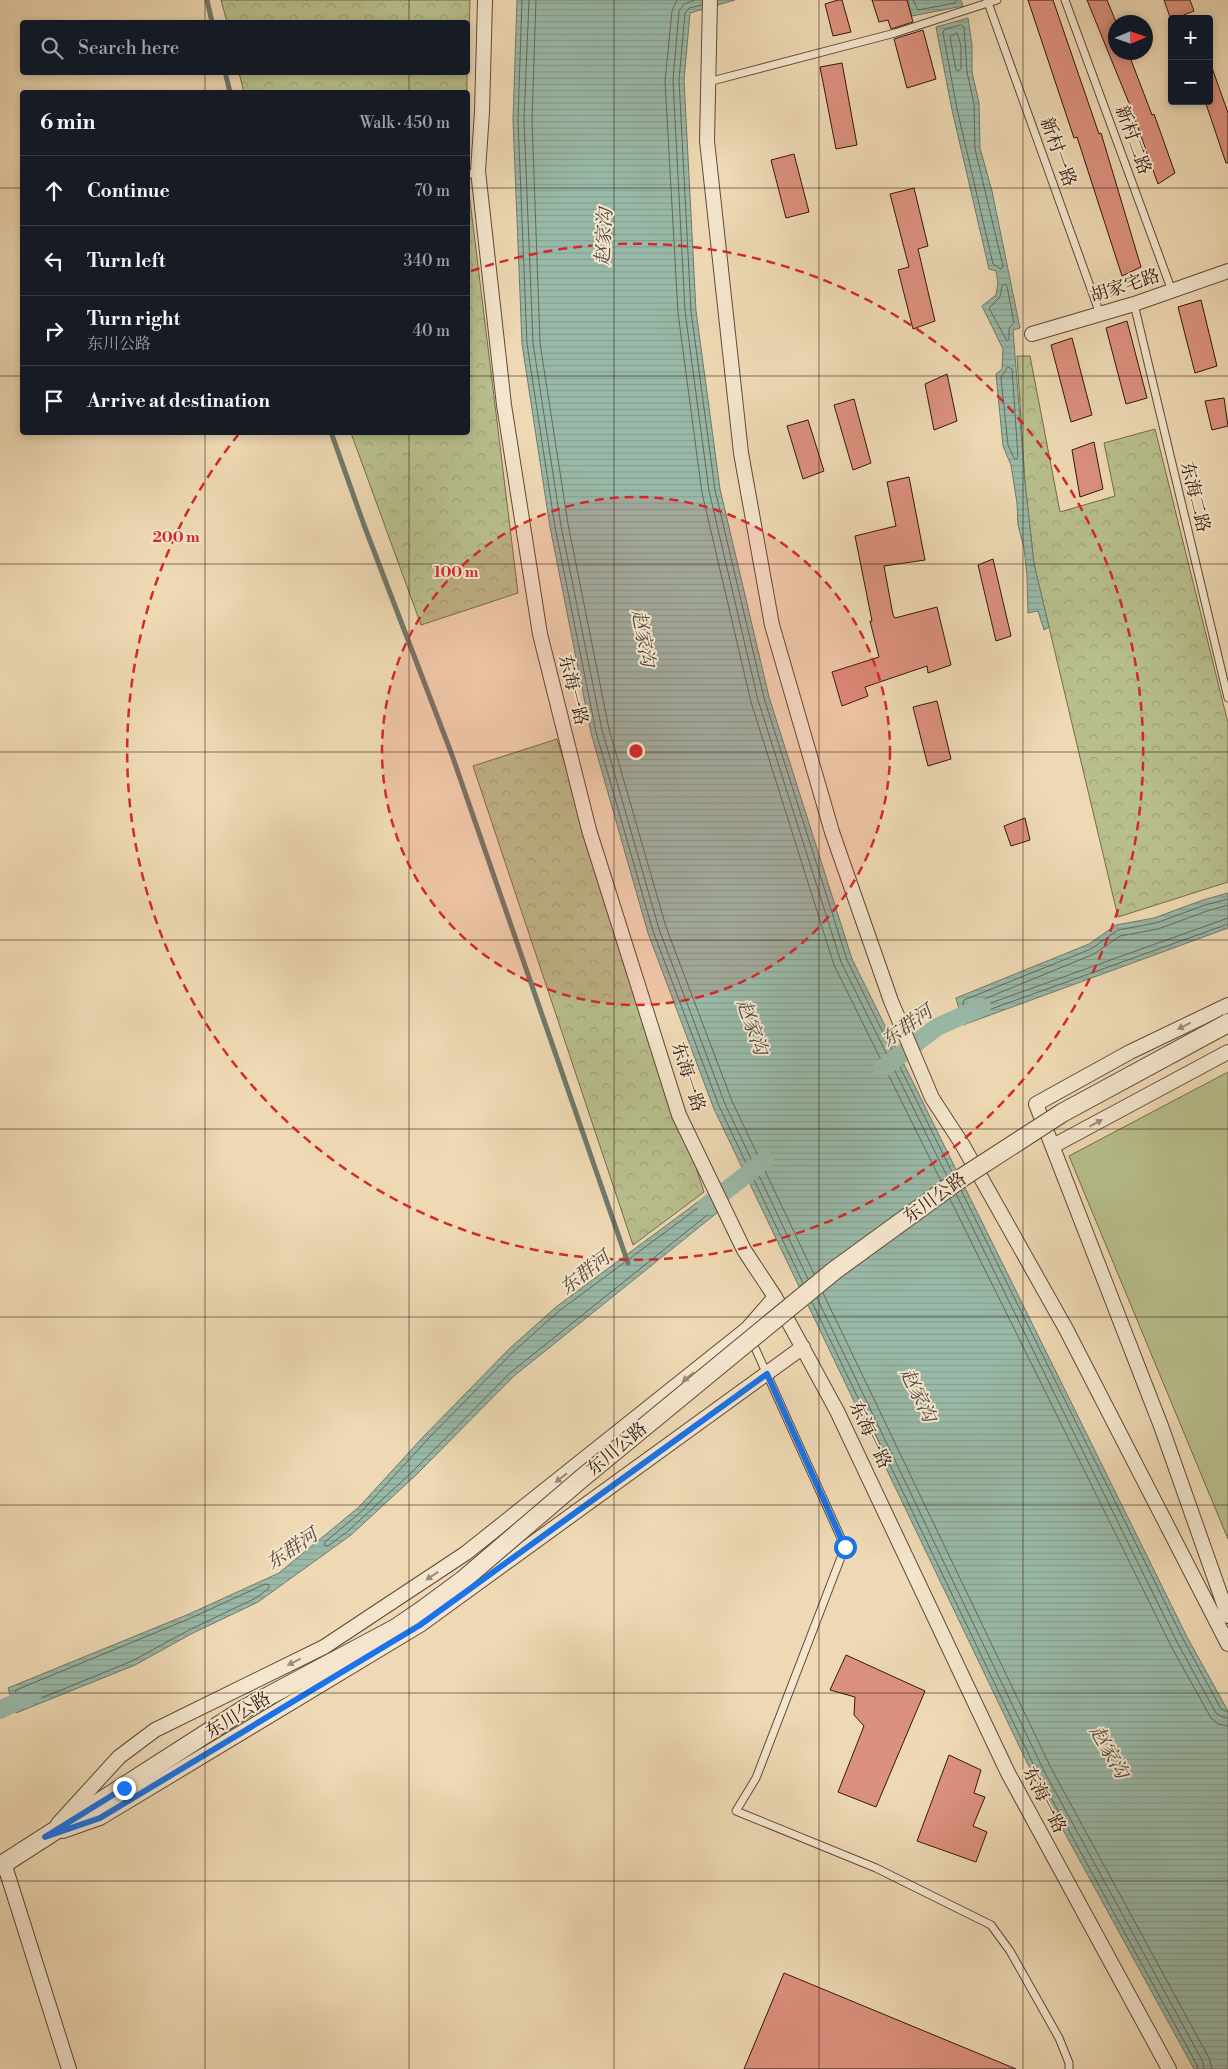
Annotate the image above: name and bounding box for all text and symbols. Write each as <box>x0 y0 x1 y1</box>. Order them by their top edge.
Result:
north arrow <box>1108 15 1153 60</box>
map controls <box>1168 15 1213 105</box>
button: + <box>1168 15 1213 60</box>
search box <box>20 20 470 75</box>
icon: search <box>38 34 66 62</box>
text: Search here <box>78 36 179 60</box>
button: − <box>1168 60 1213 105</box>
street label: 新村二路 <box>1110 102 1156 178</box>
text: 6 min <box>40 110 95 136</box>
text: Walk · 450 m <box>360 113 450 133</box>
street label: 新村一路 <box>1035 114 1081 190</box>
icon: ahead <box>40 177 68 205</box>
text: Continue <box>87 179 170 203</box>
text: 70 m <box>414 181 450 201</box>
water label: 赵家沟 <box>591 205 618 266</box>
icon: left <box>40 247 68 275</box>
text: Turn left <box>87 249 166 273</box>
text: 340 m <box>403 251 450 271</box>
street label: 胡家宅路 <box>1087 264 1163 308</box>
text: Turn right <box>87 307 180 331</box>
icon: right <box>40 317 68 345</box>
text: 40 m <box>413 321 450 341</box>
text: 东川公路 <box>87 334 151 354</box>
icon: arrive <box>40 387 68 415</box>
text: Arrive at destination <box>87 389 270 413</box>
street label: 东海二路 <box>1175 459 1215 535</box>
text: 200 m <box>152 528 200 547</box>
text: 100 m <box>434 563 479 582</box>
water label: 赵家沟 <box>626 608 660 671</box>
street label: 东海一路 <box>553 652 593 728</box>
centre of rings <box>627 742 645 760</box>
water label: 赵家沟 <box>731 996 774 1061</box>
water label: 东群河 <box>877 998 940 1052</box>
one-way arrow <box>1177 1022 1191 1030</box>
street label: 东海一路 <box>666 1039 710 1115</box>
one-way arrow <box>1088 1119 1103 1127</box>
street label: 东川公路 <box>899 1168 971 1228</box>
water label: 东群河 <box>555 1244 617 1300</box>
water label: 赵家沟 <box>895 1364 943 1429</box>
one-way arrow <box>682 1371 695 1382</box>
street label: 东海一路 <box>844 1398 896 1472</box>
street label: 东川公路 <box>582 1417 652 1481</box>
one-way arrow <box>555 1473 568 1484</box>
water label: 东群河 <box>262 1521 325 1575</box>
route start <box>834 1536 857 1559</box>
one-way arrow <box>425 1572 438 1581</box>
one-way arrow <box>287 1659 301 1667</box>
street label: 东川公路 <box>201 1687 275 1743</box>
water label: 赵家沟 <box>1084 1721 1135 1785</box>
street label: 东海一路 <box>1017 1763 1071 1837</box>
route end <box>113 1777 136 1800</box>

